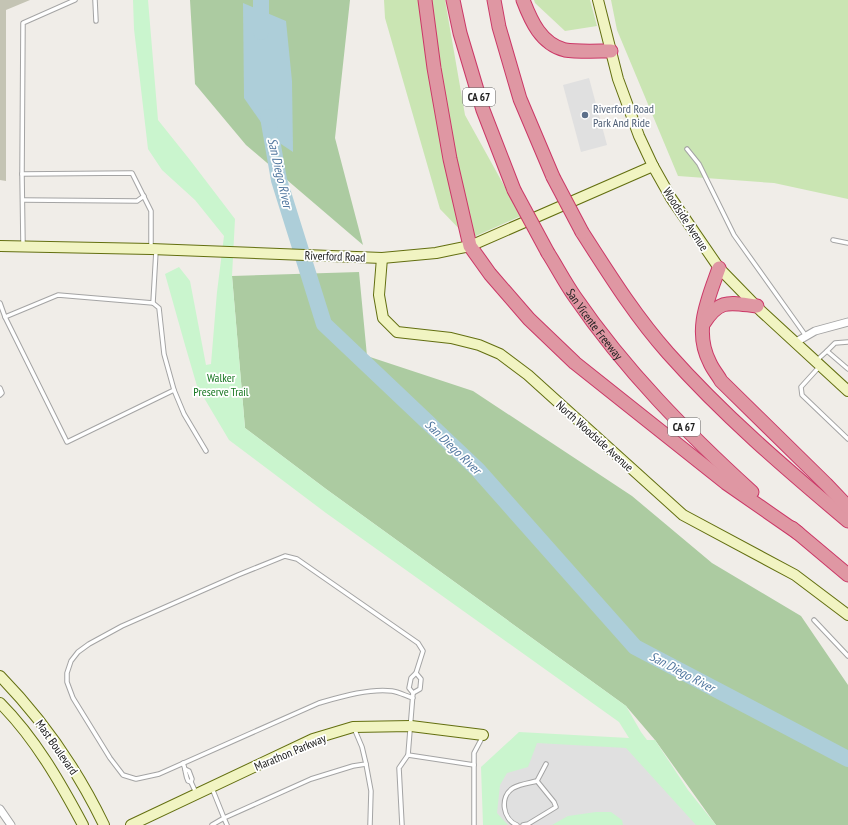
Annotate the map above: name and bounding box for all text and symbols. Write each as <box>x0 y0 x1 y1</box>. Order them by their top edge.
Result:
road number: CA 67 <box>463 88 495 106</box>
place label: Riverford Road Park And Ride <box>593 101 654 130</box>
marker: Riverford Road Park And Ride <box>580 110 590 120</box>
water label: San Diego River <box>264 136 297 212</box>
street label: Woodside Avenue <box>660 184 712 254</box>
street label: Riverford Road <box>304 247 366 265</box>
street label: San Vicente Freeway <box>564 285 627 363</box>
park label: Walker Preserve Trail <box>193 370 249 399</box>
street label: North Woodside Avenue <box>553 397 637 475</box>
water label: San Diego River <box>421 416 486 480</box>
road number: CA 67 <box>668 418 700 436</box>
water label: San Diego River <box>647 648 720 697</box>
street label: Mast Boulevard <box>33 717 81 777</box>
street label: Marathon Parkway <box>252 730 329 774</box>

